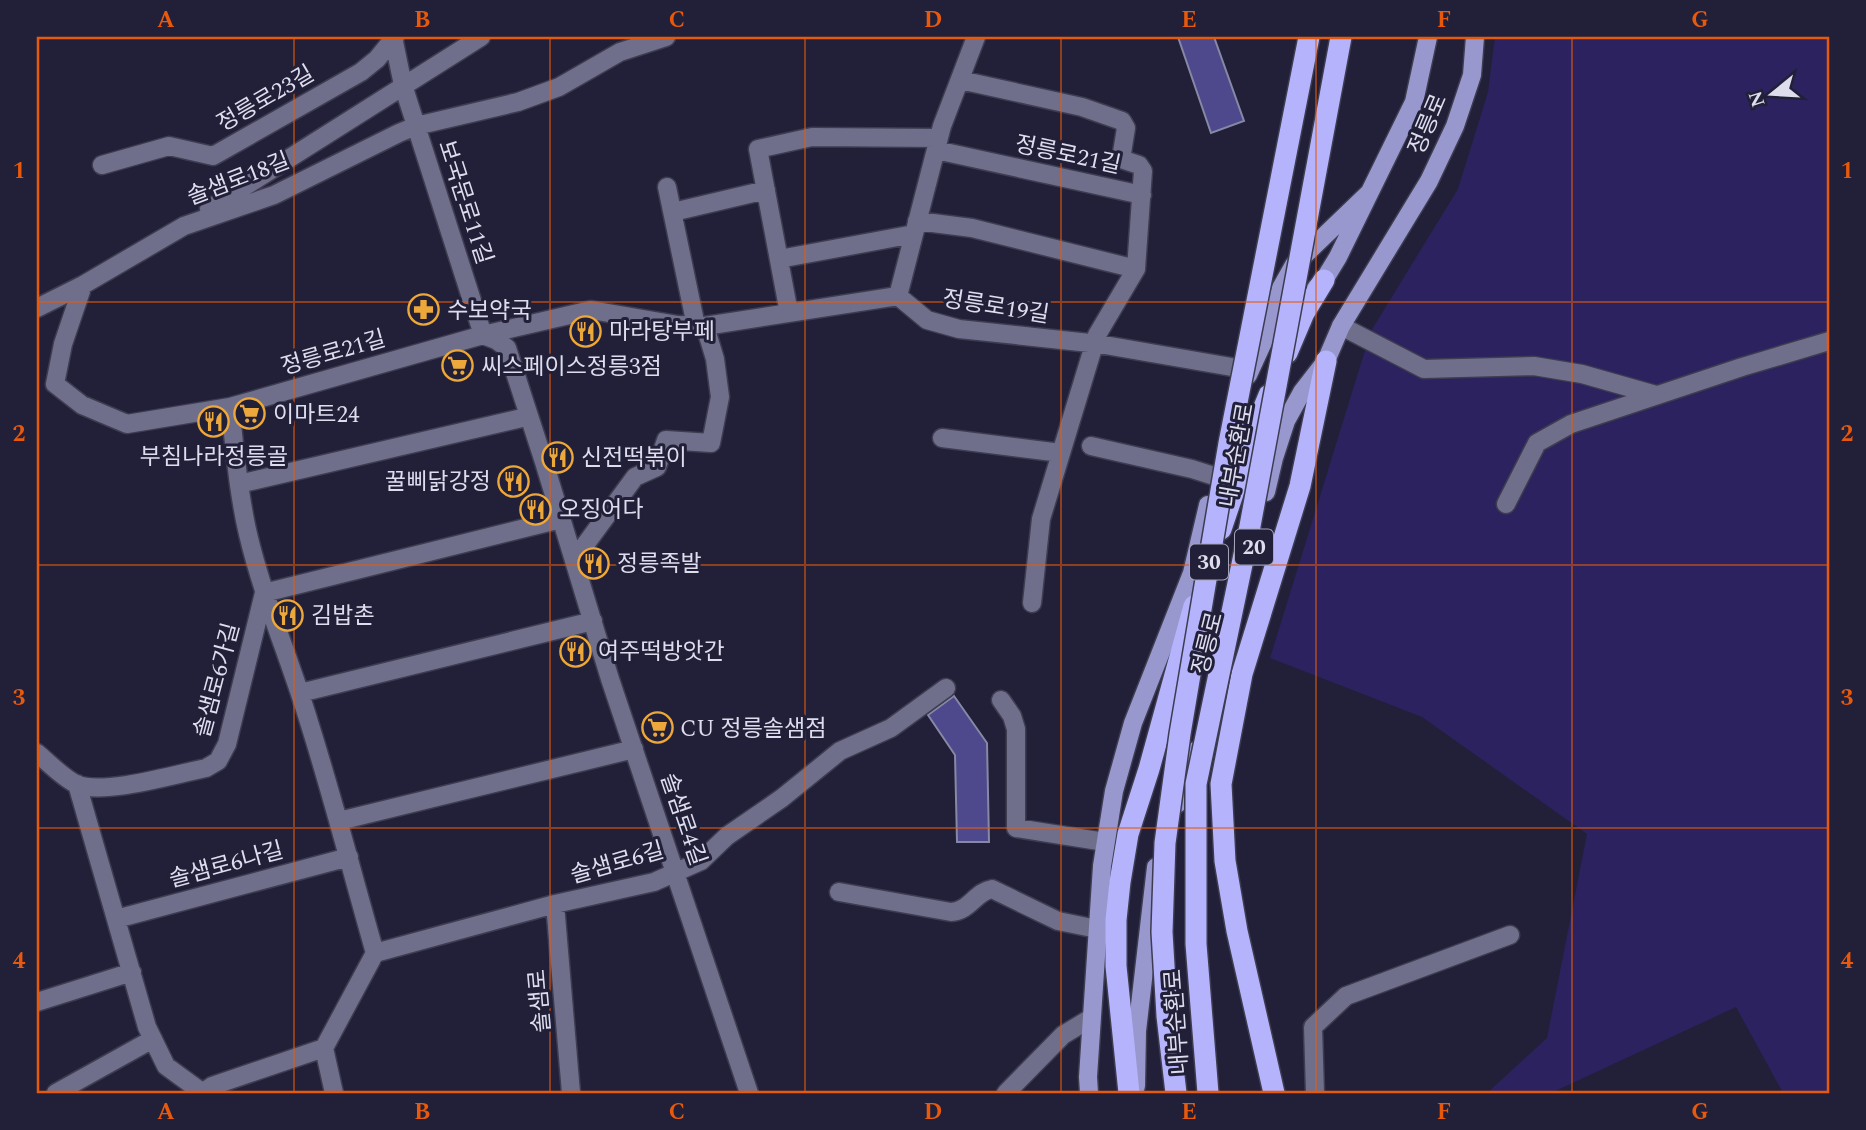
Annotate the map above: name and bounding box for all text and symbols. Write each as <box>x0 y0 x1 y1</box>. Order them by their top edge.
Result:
text: A <box>157 3 175 38</box>
text: B <box>414 3 430 38</box>
text: C <box>669 3 685 38</box>
text: D <box>924 3 942 38</box>
text: E <box>1181 3 1197 38</box>
text: F <box>1437 3 1451 38</box>
text: G <box>1691 3 1709 38</box>
street label: 정릉로23길 <box>210 57 321 141</box>
north arrow <box>1736 60 1806 130</box>
text: N <box>1741 87 1773 111</box>
street label: 정릉로 <box>1400 89 1457 161</box>
street label: 정릉로21길 <box>1011 127 1124 184</box>
street label: 보국문로11길 <box>428 136 501 269</box>
street label: 솔샘로18길 <box>182 144 295 215</box>
text: 1 <box>13 154 25 189</box>
text: 1 <box>1841 154 1853 189</box>
street label: 정릉로19길 <box>940 282 1052 333</box>
pharmacy icon: 수보약국 <box>407 293 441 327</box>
place label: 수보약국 <box>447 294 532 329</box>
restaurant icon: 마라탕부페 <box>569 314 603 348</box>
place label: 마라탕부페 <box>609 315 715 350</box>
street label: 정릉로21길 <box>277 322 390 385</box>
supermarket icon: 씨스페이스정릉3점 <box>441 349 475 383</box>
place label: 씨스페이스정릉3점 <box>481 350 662 385</box>
supermarket icon: 이마트24 <box>233 397 267 431</box>
place label: 이마트24 <box>273 398 360 433</box>
street label: 내부순환로 <box>1211 400 1264 510</box>
restaurant icon: 부침나라정릉골 <box>197 405 231 439</box>
text: 2 <box>13 417 26 452</box>
text: 2 <box>1841 417 1854 452</box>
place label: 부침나라정릉골 <box>140 440 288 475</box>
restaurant icon: 신전떡볶이 <box>541 440 575 474</box>
place label: 신전떡볶이 <box>581 441 687 476</box>
restaurant icon: 꿀삐닭강정 <box>497 464 531 498</box>
place label: 꿀삐닭강정 <box>385 465 491 500</box>
restaurant icon: 오징어다 <box>519 492 553 526</box>
place label: 오징어다 <box>559 493 644 528</box>
road number: 20 <box>1235 530 1273 564</box>
road number: 30 <box>1190 544 1228 580</box>
restaurant icon: 정릉족발 <box>577 546 611 580</box>
place label: 정릉족발 <box>617 547 702 582</box>
restaurant icon: 김밥촌 <box>271 598 305 632</box>
place label: 김밥촌 <box>311 599 374 634</box>
street label: 정릉로 <box>1184 608 1233 678</box>
street label: 솔샘로6가길 <box>185 619 250 742</box>
restaurant icon: 여주떡방앗간 <box>558 634 592 668</box>
place label: 여주떡방앗간 <box>598 635 725 670</box>
text: 3 <box>13 681 26 716</box>
text: 3 <box>1841 681 1854 716</box>
supermarket icon: CU 정릉솔샘점 <box>640 711 674 745</box>
place label: CU 정릉솔샘점 <box>680 712 826 747</box>
street label: 솔샘로4길 <box>650 768 715 871</box>
street label: 솔샘로6나길 <box>165 833 288 898</box>
street label: 솔샘로6길 <box>566 833 668 894</box>
text: 4 <box>13 944 26 979</box>
text: 4 <box>1841 944 1854 979</box>
street label: 솔샘로 <box>520 968 561 1034</box>
street label: 내부순환로 <box>1156 968 1199 1076</box>
text: A <box>157 1095 175 1130</box>
text: B <box>414 1095 430 1130</box>
text: C <box>669 1095 685 1130</box>
text: D <box>924 1095 942 1130</box>
text: E <box>1181 1095 1197 1130</box>
text: F <box>1437 1095 1451 1130</box>
text: G <box>1691 1095 1709 1130</box>

